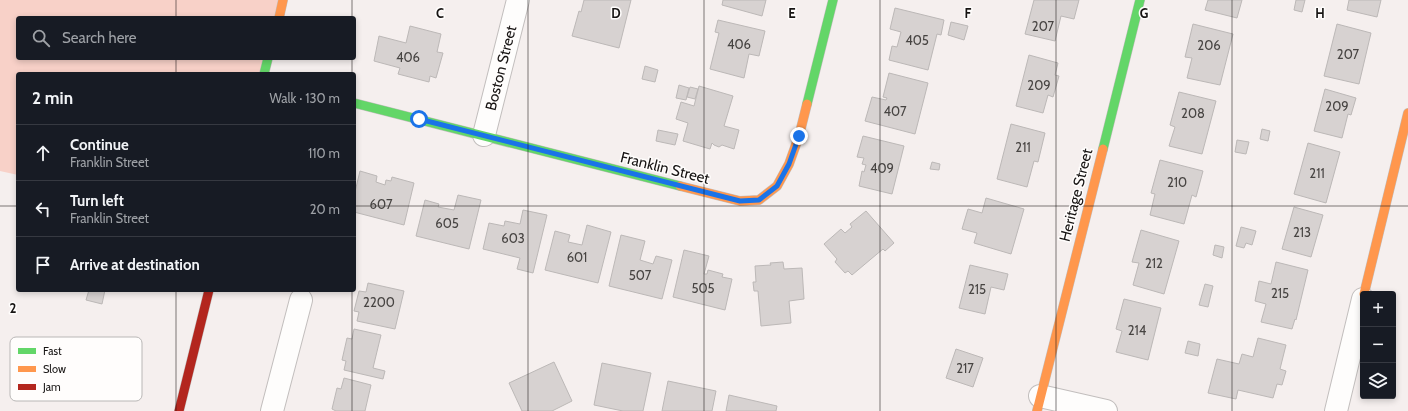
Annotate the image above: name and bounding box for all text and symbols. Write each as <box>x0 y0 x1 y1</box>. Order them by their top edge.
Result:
text: C <box>436 5 444 21</box>
text: D <box>611 5 621 21</box>
text: E <box>788 5 796 21</box>
text: F <box>965 5 972 21</box>
text: G <box>1140 5 1149 21</box>
text: H <box>1315 5 1325 21</box>
search box <box>16 16 356 60</box>
house number: 207 <box>1032 18 1055 34</box>
street label: Boston Street <box>482 24 520 112</box>
icon: search <box>30 27 52 49</box>
text: Search here <box>62 29 137 47</box>
house number: 405 <box>905 32 929 48</box>
house number: 406 <box>727 36 751 52</box>
house number: 206 <box>1197 37 1221 53</box>
house number: 207 <box>1337 46 1360 62</box>
house number: 406 <box>396 49 420 65</box>
house number: 209 <box>1027 77 1051 93</box>
text: 2 min <box>32 88 73 108</box>
text: Walk · 130 m <box>269 90 340 106</box>
house number: 209 <box>1325 98 1349 114</box>
house number: 407 <box>884 103 907 119</box>
house number: 208 <box>1181 105 1205 121</box>
route start <box>410 110 428 128</box>
route end <box>790 127 808 145</box>
text: Continue <box>70 136 129 154</box>
house number: 211 <box>1015 139 1031 155</box>
icon: ahead <box>32 142 54 164</box>
text: 110 m <box>308 145 340 161</box>
street label: Heritage Street <box>1056 147 1096 243</box>
street label: Franklin Street <box>619 148 711 188</box>
text: Franklin Street <box>70 154 149 170</box>
house number: 409 <box>870 160 894 176</box>
house number: 211 <box>1309 165 1325 181</box>
house number: 210 <box>1167 174 1187 190</box>
text: Turn left <box>70 192 124 210</box>
house number: 607 <box>370 196 393 212</box>
icon: left <box>32 198 54 220</box>
text: 20 m <box>310 201 340 217</box>
text: Franklin Street <box>70 210 149 226</box>
house number: 605 <box>435 215 459 231</box>
house number: 213 <box>1293 224 1311 240</box>
house number: 603 <box>501 230 525 246</box>
house number: 601 <box>567 249 587 265</box>
icon: arrive <box>32 254 54 276</box>
house number: 212 <box>1145 255 1163 271</box>
text: Arrive at destination <box>70 256 200 274</box>
house number: 507 <box>629 267 652 283</box>
house number: 505 <box>691 280 715 296</box>
house number: 215 <box>968 281 986 297</box>
house number: 215 <box>1271 285 1289 301</box>
map controls <box>1360 291 1396 399</box>
button: + <box>1360 291 1396 327</box>
house number: 2200 <box>363 294 395 310</box>
text: 2 <box>10 300 17 316</box>
house number: 214 <box>1128 322 1147 338</box>
button: − <box>1360 327 1396 363</box>
legend <box>10 337 142 401</box>
text: Fast <box>43 344 62 358</box>
house number: 217 <box>956 360 974 376</box>
text: Slow <box>43 362 66 376</box>
button: layers <box>1360 363 1396 399</box>
text: Jam <box>42 380 61 394</box>

